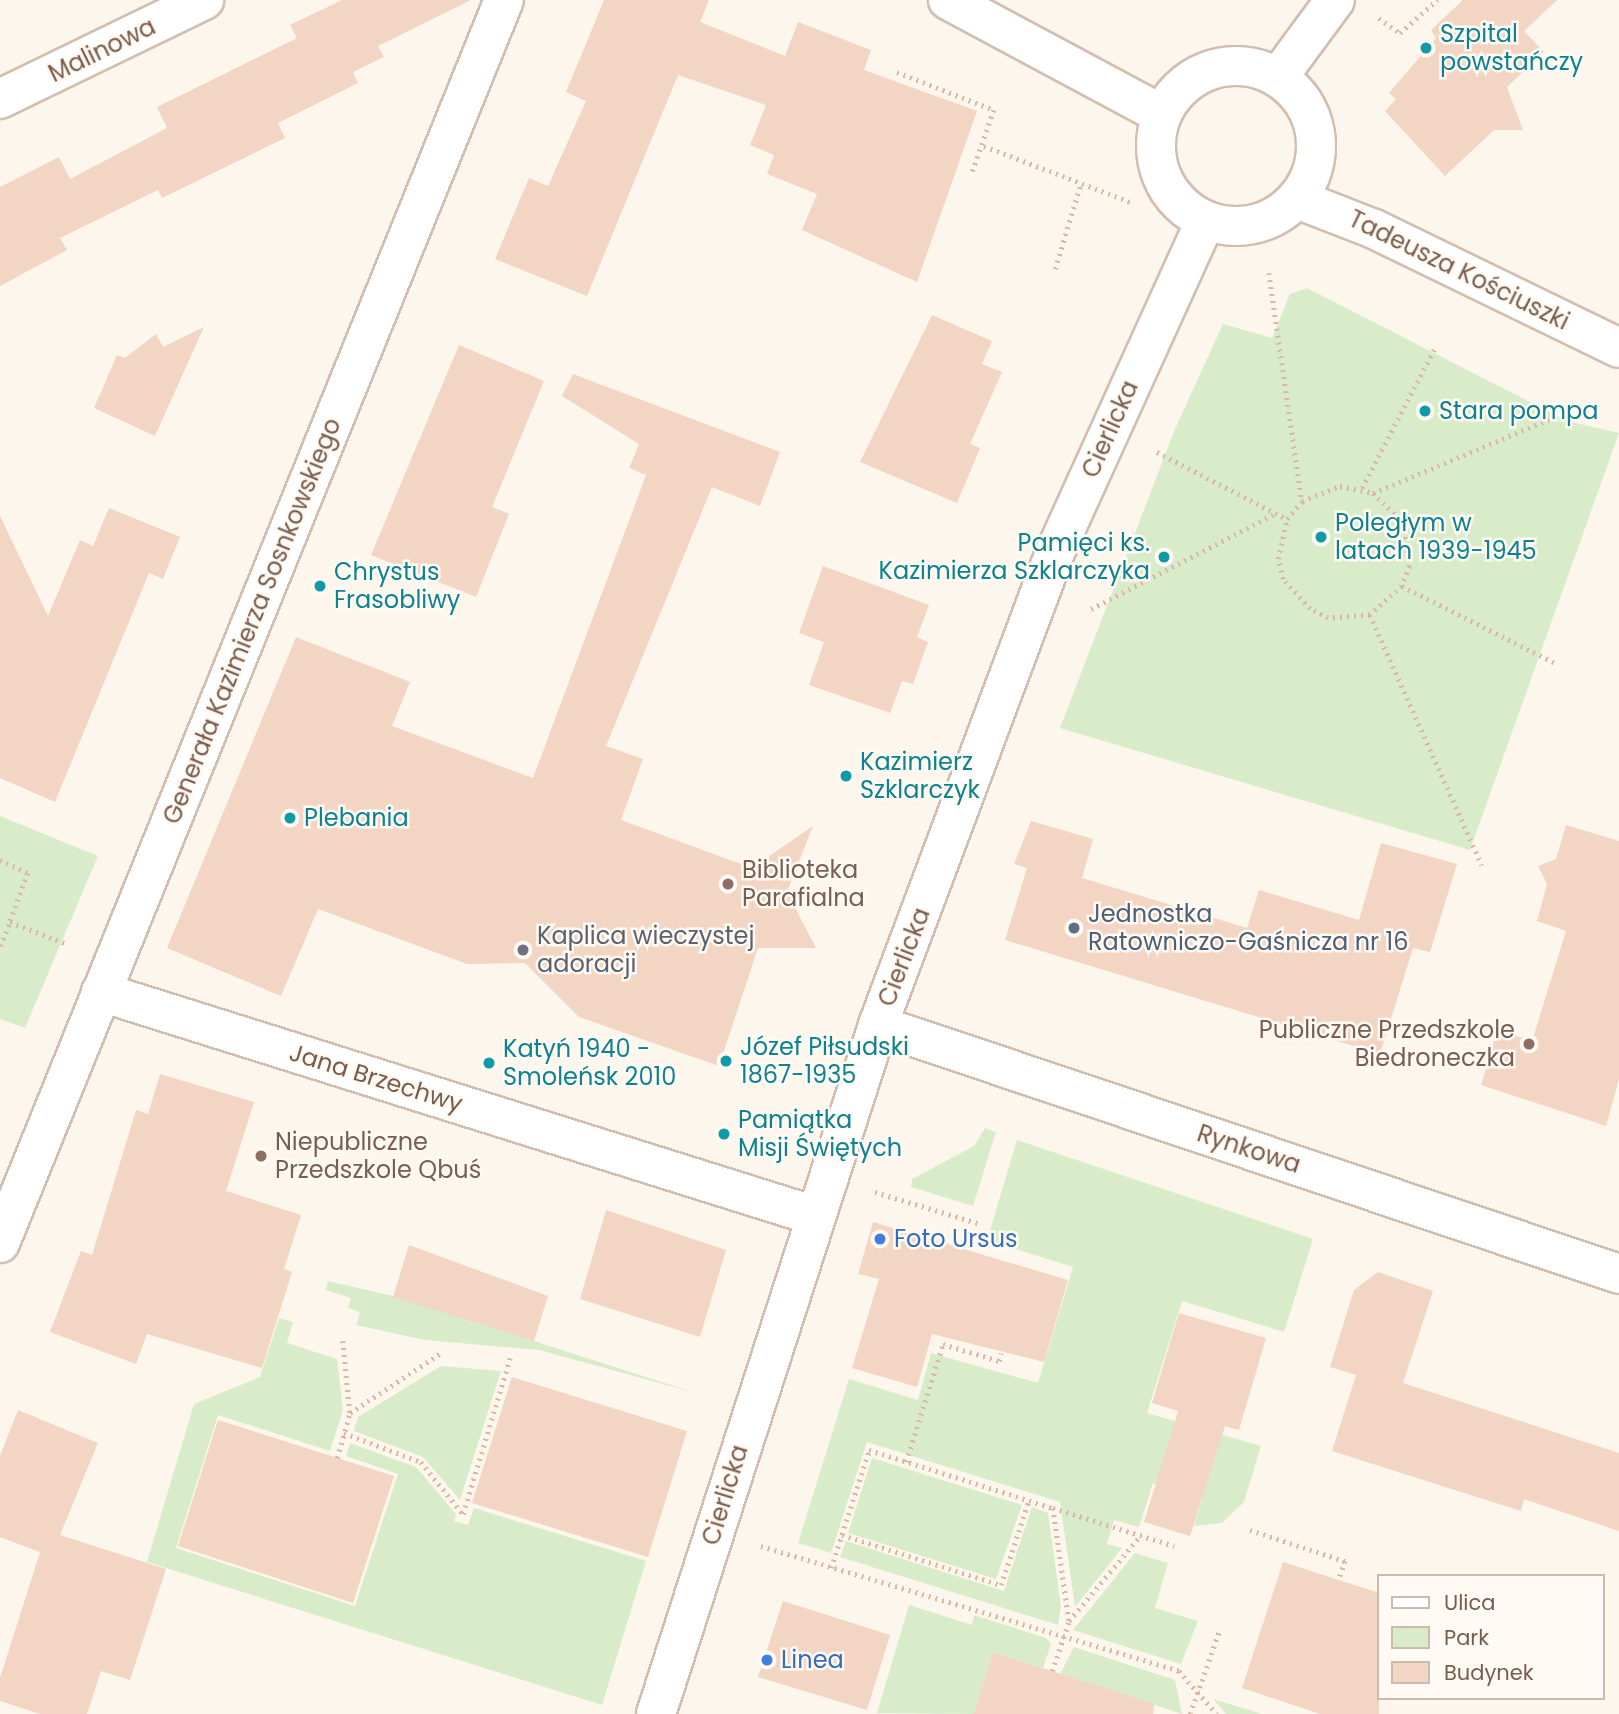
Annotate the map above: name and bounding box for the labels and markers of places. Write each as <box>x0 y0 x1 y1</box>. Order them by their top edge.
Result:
place label: Szpital powstańczy <box>1440 20 1583 76</box>
marker: Szpital powstańczy <box>1418 40 1434 56</box>
place label: Stara pompa <box>1439 397 1598 425</box>
marker: Stara pompa <box>1417 403 1433 419</box>
place label: Poległym w latach 1939-1945 <box>1335 509 1537 565</box>
place label: Pamięci ks. Kazimierza Szklarczyka <box>879 529 1150 585</box>
marker: Poległym w latach 1939-1945 <box>1313 529 1329 545</box>
marker: Pamięci ks. Kazimierza Szklarczyka <box>1156 549 1172 565</box>
place label: Chrystus Frasobliwy <box>334 558 460 614</box>
marker: Chrystus Frasobliwy <box>312 578 328 594</box>
place label: Kazimierz Szklarczyk <box>860 748 980 804</box>
marker: Kazimierz Szklarczyk <box>838 768 854 784</box>
place label: Plebania <box>304 804 409 832</box>
marker: Plebania <box>282 810 298 826</box>
place label: Biblioteka Parafialna <box>742 856 865 912</box>
marker: Biblioteka Parafialna <box>720 876 736 892</box>
place label: Jednostka Ratowniczo-Gaśnicza nr 16 <box>1088 900 1408 956</box>
marker: Jednostka Ratowniczo-Gaśnicza nr 16 <box>1066 920 1082 936</box>
place label: Kaplica wieczystej adoracji <box>537 922 754 978</box>
marker: Kaplica wieczystej adoracji <box>515 942 531 958</box>
place label: Publiczne Przedszkole Biedroneczka <box>1259 1016 1515 1072</box>
place label: Józef Piłsudski 1867-1935 <box>740 1033 909 1089</box>
place label: Katyń 1940 - Smoleńsk 2010 <box>503 1035 676 1091</box>
marker: Publiczne Przedszkole Biedroneczka <box>1521 1036 1537 1052</box>
marker: Józef Piłsudski 1867-1935 <box>718 1053 734 1069</box>
marker: Katyń 1940 - Smoleńsk 2010 <box>481 1055 497 1071</box>
place label: Pamiątka Misji Świętych <box>738 1106 902 1162</box>
marker: Pamiątka Misji Świętych <box>716 1126 732 1142</box>
place label: Niepubliczne Przedszkole Qbuś <box>275 1128 481 1184</box>
marker: Niepubliczne Przedszkole Qbuś <box>253 1148 269 1164</box>
place label: Foto Ursus <box>894 1225 1018 1253</box>
marker: Foto Ursus <box>872 1231 888 1247</box>
place label: Linea <box>781 1646 844 1674</box>
marker: Linea <box>759 1652 775 1668</box>

